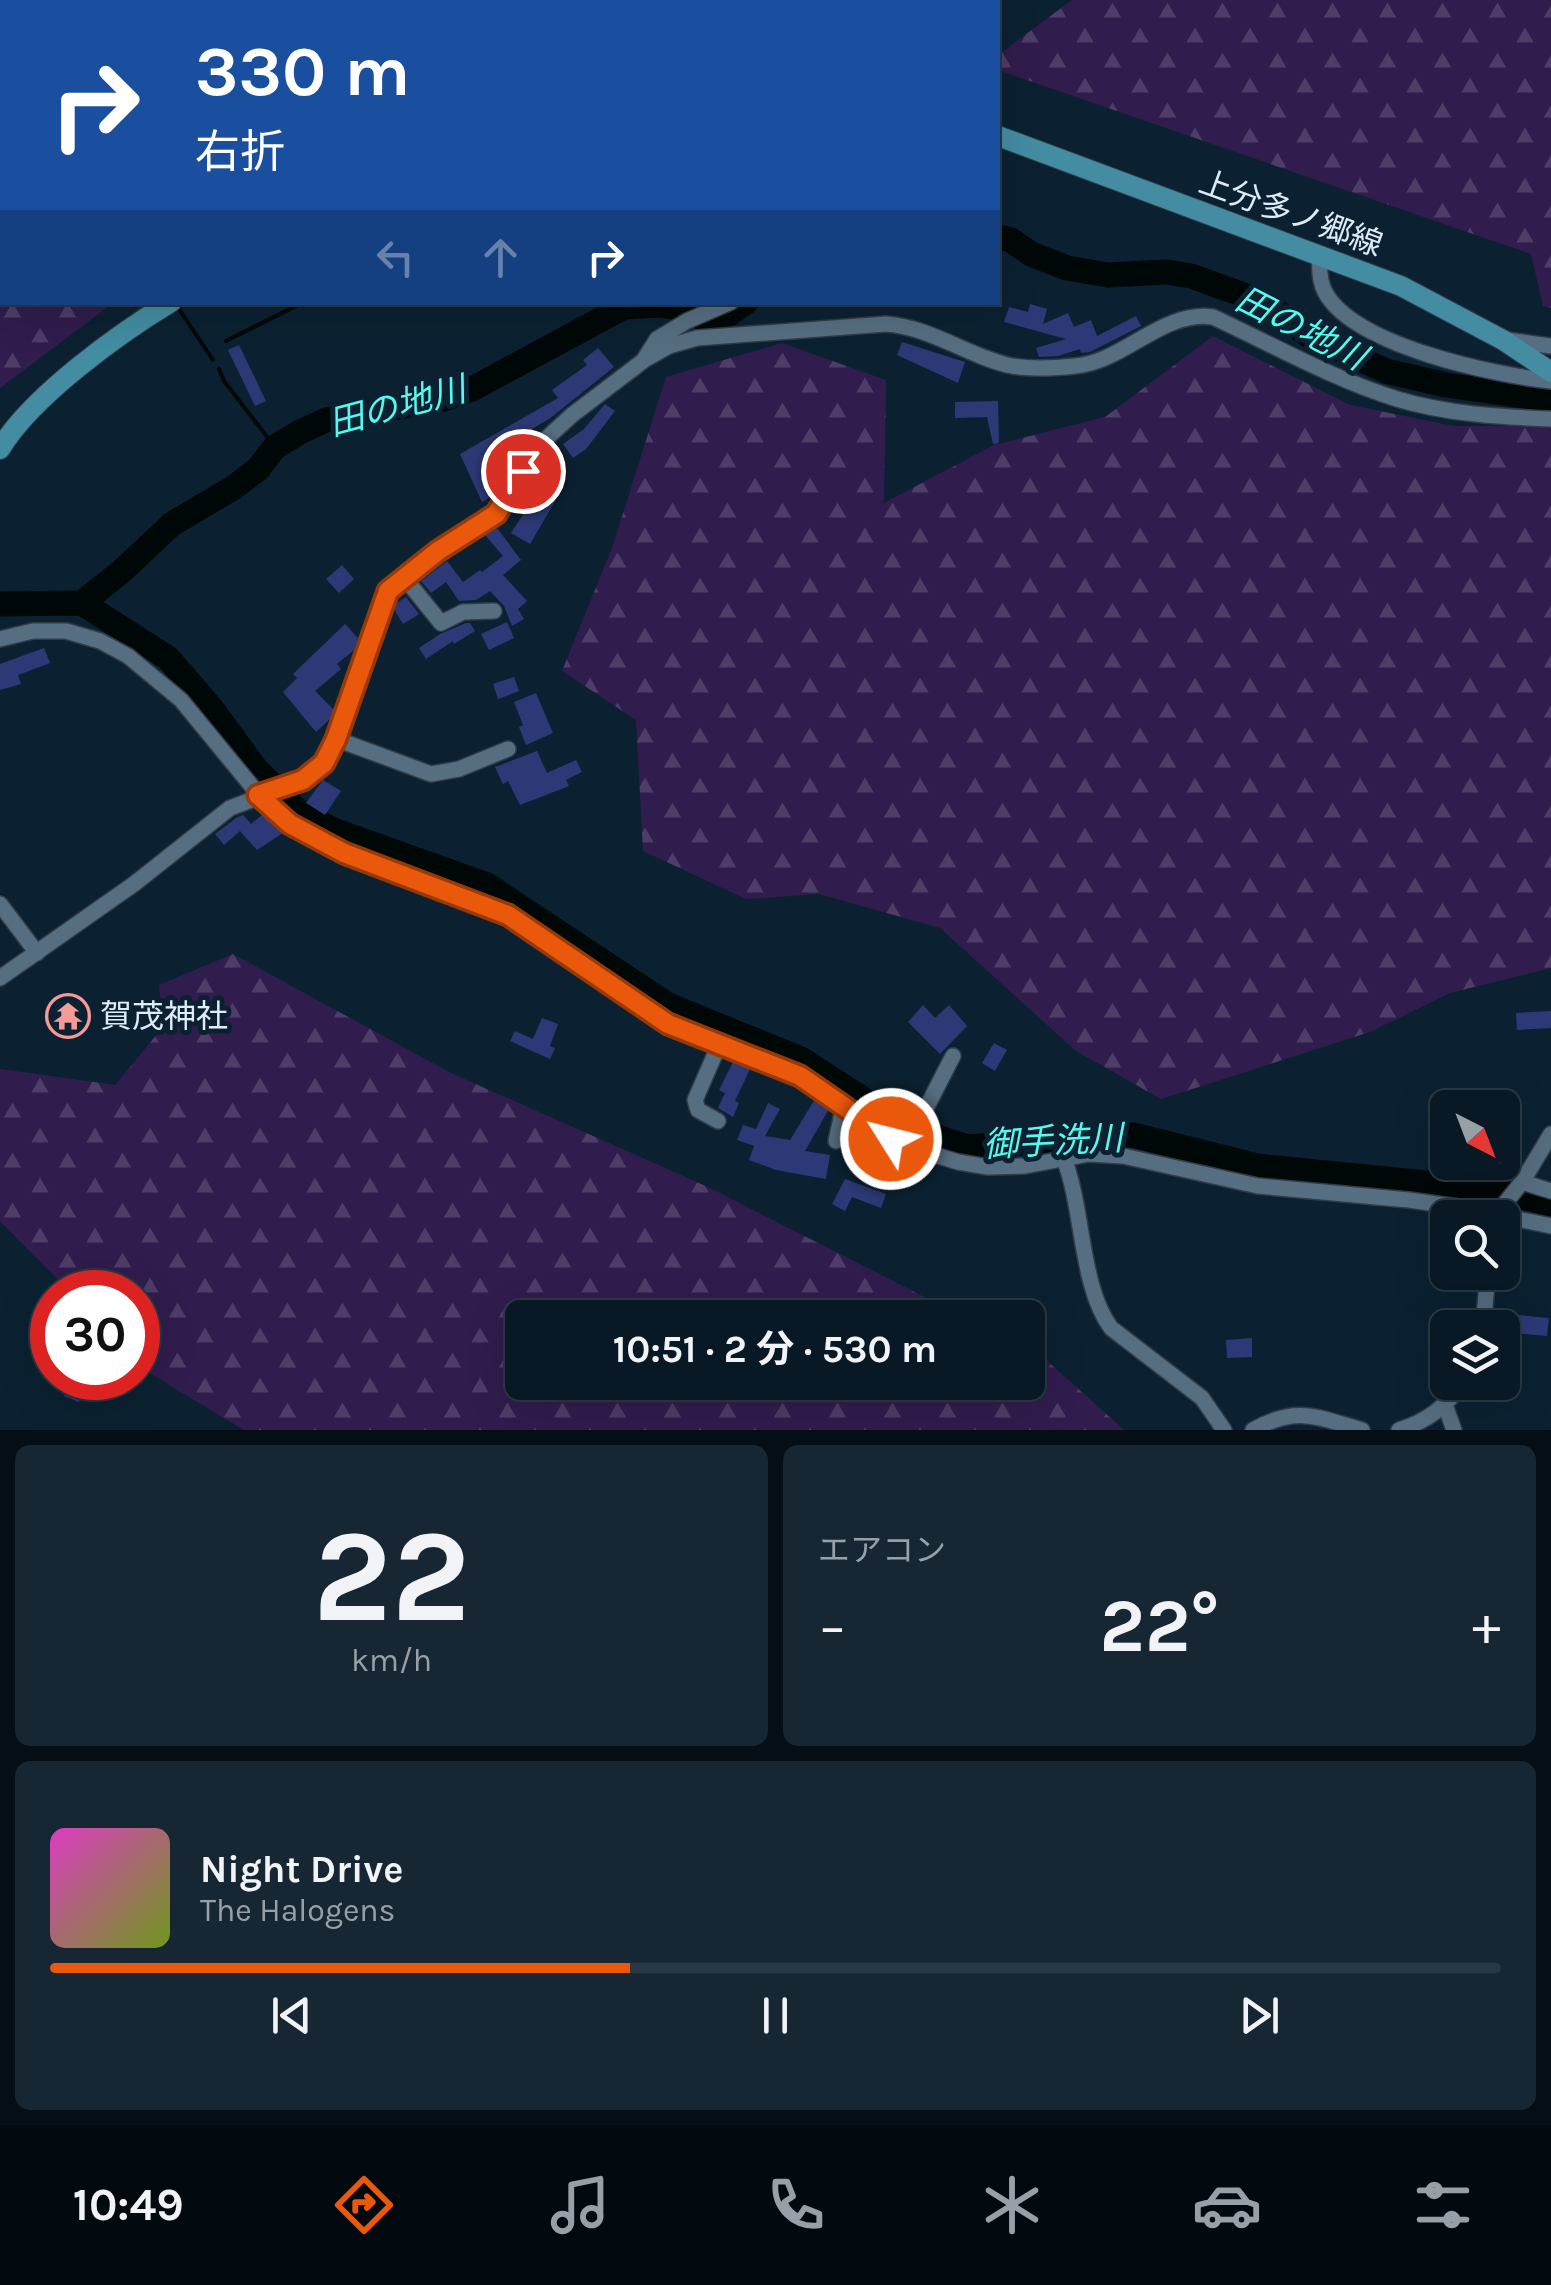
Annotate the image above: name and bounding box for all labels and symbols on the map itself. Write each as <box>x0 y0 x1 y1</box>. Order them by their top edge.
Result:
street label: 上分多ノ郷線 <box>1194 163 1387 264</box>
water label: 田の地川 <box>1229 278 1376 380</box>
water label: 田の地川 <box>324 368 474 444</box>
pin <box>481 429 566 514</box>
temple icon: 賀茂神社 <box>45 993 91 1039</box>
place label: 賀茂神社 <box>100 998 228 1035</box>
position arrow <box>839 1087 943 1191</box>
north arrow <box>1430 1090 1520 1180</box>
water label: 御手洗川 <box>982 1117 1128 1166</box>
speed limit sign: 30 <box>30 1270 160 1400</box>

